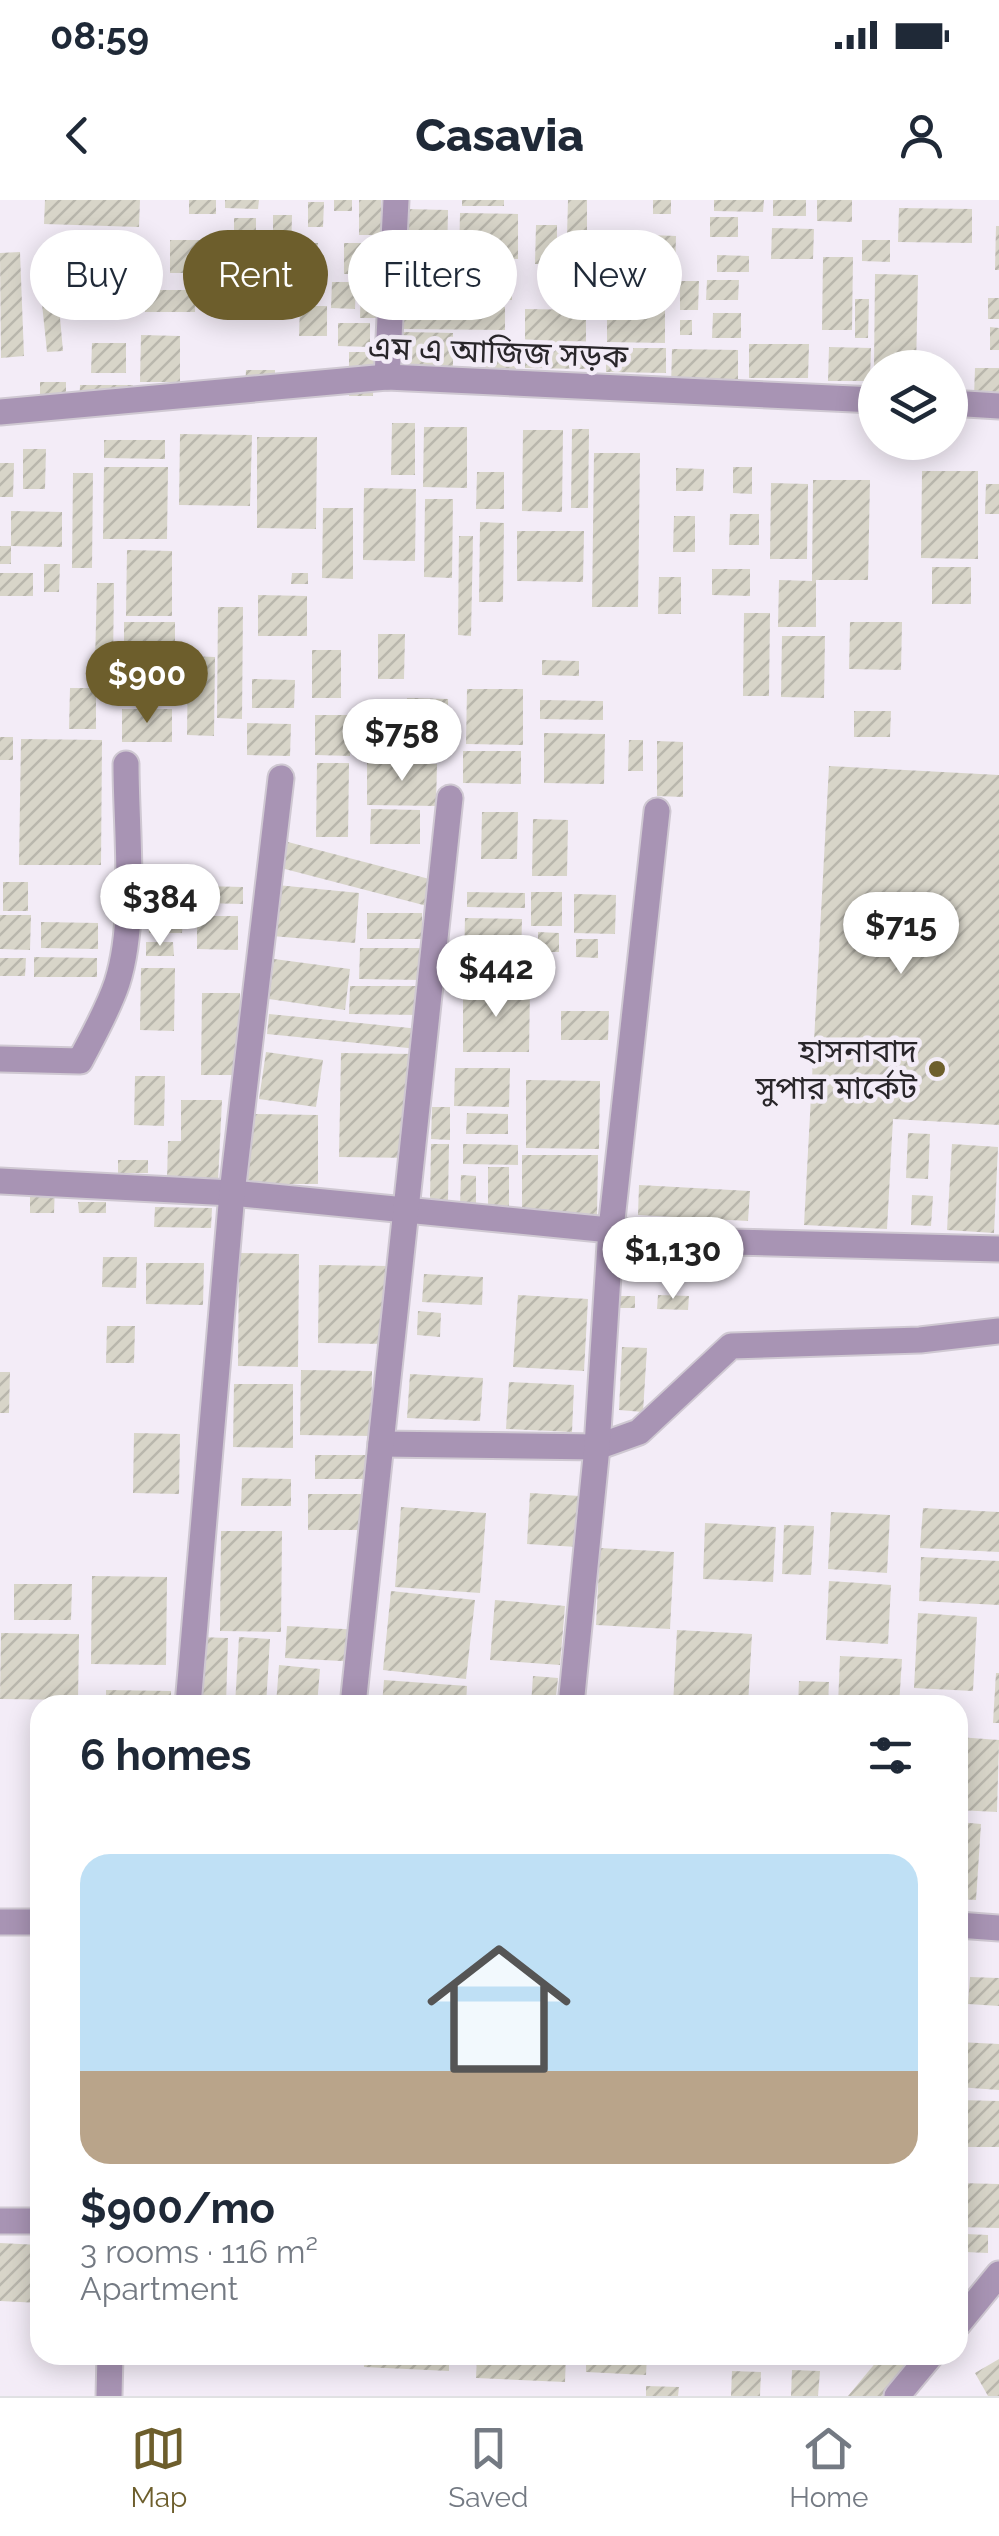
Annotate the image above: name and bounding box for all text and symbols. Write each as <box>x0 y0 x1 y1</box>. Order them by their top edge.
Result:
text: 08:59 <box>50 13 149 58</box>
icon: back <box>50 108 105 163</box>
icon: person <box>894 108 949 163</box>
text: Casavia <box>415 109 584 162</box>
chip: Buy <box>30 230 163 320</box>
chip: Rent <box>183 230 328 320</box>
chip: Filters <box>348 230 517 320</box>
chip: New <box>537 230 682 320</box>
street label: এম এ আজিজ সড়ক <box>367 328 630 375</box>
map controls <box>858 350 968 460</box>
button: layers <box>858 350 968 460</box>
pin: $900 <box>88 641 206 726</box>
text: $900 <box>108 655 186 692</box>
pin: $758 <box>343 699 461 784</box>
text: $758 <box>365 713 439 750</box>
pin: $384 <box>101 864 219 949</box>
text: $384 <box>122 878 198 915</box>
pin: $715 <box>842 892 960 977</box>
text: $715 <box>865 906 937 943</box>
pin: $442 <box>437 935 555 1020</box>
text: $442 <box>459 949 533 986</box>
place label: হাসনাবাদ সুপার মার্কেট <box>754 1032 918 1107</box>
marker: হাসনাবাদ সুপার মার্কেট <box>926 1058 948 1080</box>
pin: $1,130 <box>592 1217 754 1302</box>
text: $1,130 <box>625 1231 721 1268</box>
icon: filters <box>863 1728 918 1783</box>
text: 6 homes <box>80 1731 251 1780</box>
icon: home <box>409 1919 589 2099</box>
text: $900/mo <box>80 2184 275 2233</box>
text: 3 rooms · 116 m² <box>80 2233 318 2270</box>
text: Apartment <box>80 2270 238 2307</box>
tab: Map <box>130 2421 187 2514</box>
tab: Saved <box>448 2421 528 2514</box>
tab: Home <box>789 2421 869 2514</box>

